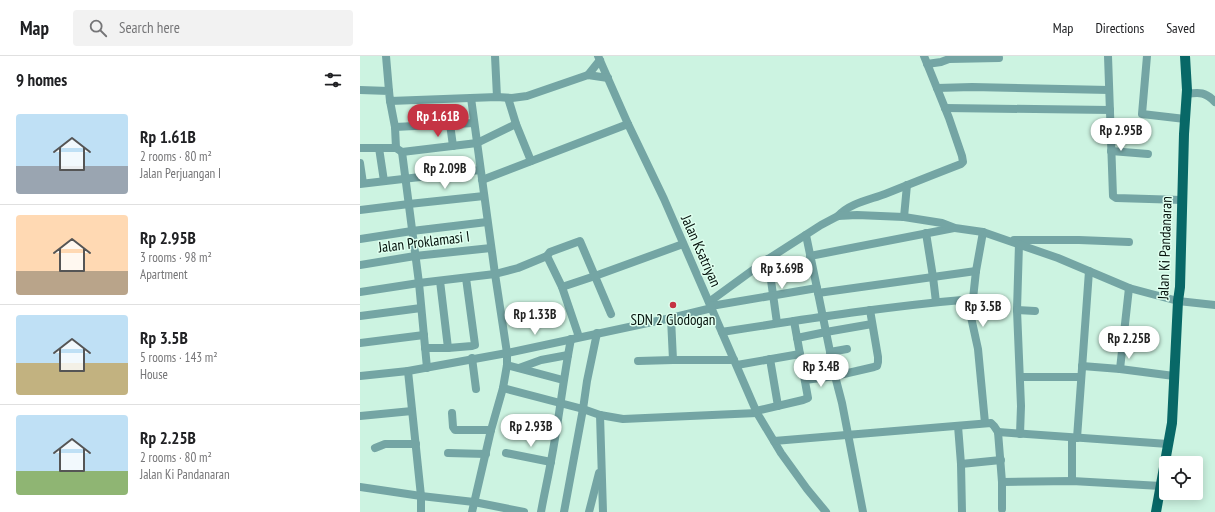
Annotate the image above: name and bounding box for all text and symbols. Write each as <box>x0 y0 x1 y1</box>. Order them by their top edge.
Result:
search box <box>73 10 353 46</box>
text: Map <box>20 16 49 40</box>
icon: search <box>87 17 109 39</box>
text: Search here <box>119 18 180 37</box>
text: Map <box>1053 19 1073 37</box>
text: Directions <box>1095 19 1144 37</box>
text: Saved <box>1166 19 1195 37</box>
text: 9 homes <box>16 69 67 91</box>
icon: filters <box>322 69 344 91</box>
pin: Rp 1.61B <box>397 104 479 138</box>
text: Rp 1.61B <box>417 108 459 125</box>
pin: Rp 2.95B <box>1080 118 1162 152</box>
text: Rp 2.95B <box>1100 122 1142 139</box>
text: Rp 1.61B <box>140 126 196 148</box>
icon: home <box>48 130 96 178</box>
text: 2 rooms · 80 m² <box>140 148 212 165</box>
pin: Rp 2.09B <box>404 156 486 190</box>
text: Rp 2.09B <box>424 160 466 177</box>
text: Jalan Perjuangan I <box>140 165 221 182</box>
street label: Jalan Ki Pandanaran <box>1153 196 1176 301</box>
street label: Jalan Ksatriyan <box>677 211 726 290</box>
street label: Jalan Proklamasi I <box>376 226 471 257</box>
text: Rp 2.95B <box>140 227 196 249</box>
icon: home <box>48 231 96 279</box>
text: 3 rooms · 98 m² <box>140 249 212 266</box>
pin: Rp 3.69B <box>741 256 823 290</box>
text: Rp 3.69B <box>761 260 803 277</box>
text: Apartment <box>140 266 188 283</box>
pin: Rp 3.5B <box>946 294 1020 328</box>
text: Rp 3.5B <box>965 298 1001 315</box>
marker: SDN 2 Glodogan <box>668 300 678 310</box>
pin: Rp 1.33B <box>494 302 576 336</box>
text: Rp 1.33B <box>514 306 556 323</box>
place label: SDN 2 Glodogan <box>631 310 715 329</box>
pin: Rp 2.25B <box>1088 326 1170 360</box>
text: Rp 3.5B <box>140 327 188 349</box>
text: Rp 2.25B <box>1108 330 1150 347</box>
icon: home <box>48 331 96 379</box>
text: 5 rooms · 143 m² <box>140 349 218 366</box>
pin: Rp 3.4B <box>784 354 858 388</box>
text: Rp 3.4B <box>803 358 839 375</box>
text: House <box>140 366 168 383</box>
pin: Rp 2.93B <box>490 414 572 448</box>
text: Rp 2.93B <box>510 418 552 435</box>
text: Rp 2.25B <box>140 427 196 449</box>
icon: home <box>48 431 96 479</box>
text: 2 rooms · 80 m² <box>140 449 212 466</box>
map controls <box>1159 456 1203 500</box>
button: locate <box>1159 456 1203 500</box>
text: Jalan Ki Pandanaran <box>140 466 230 483</box>

